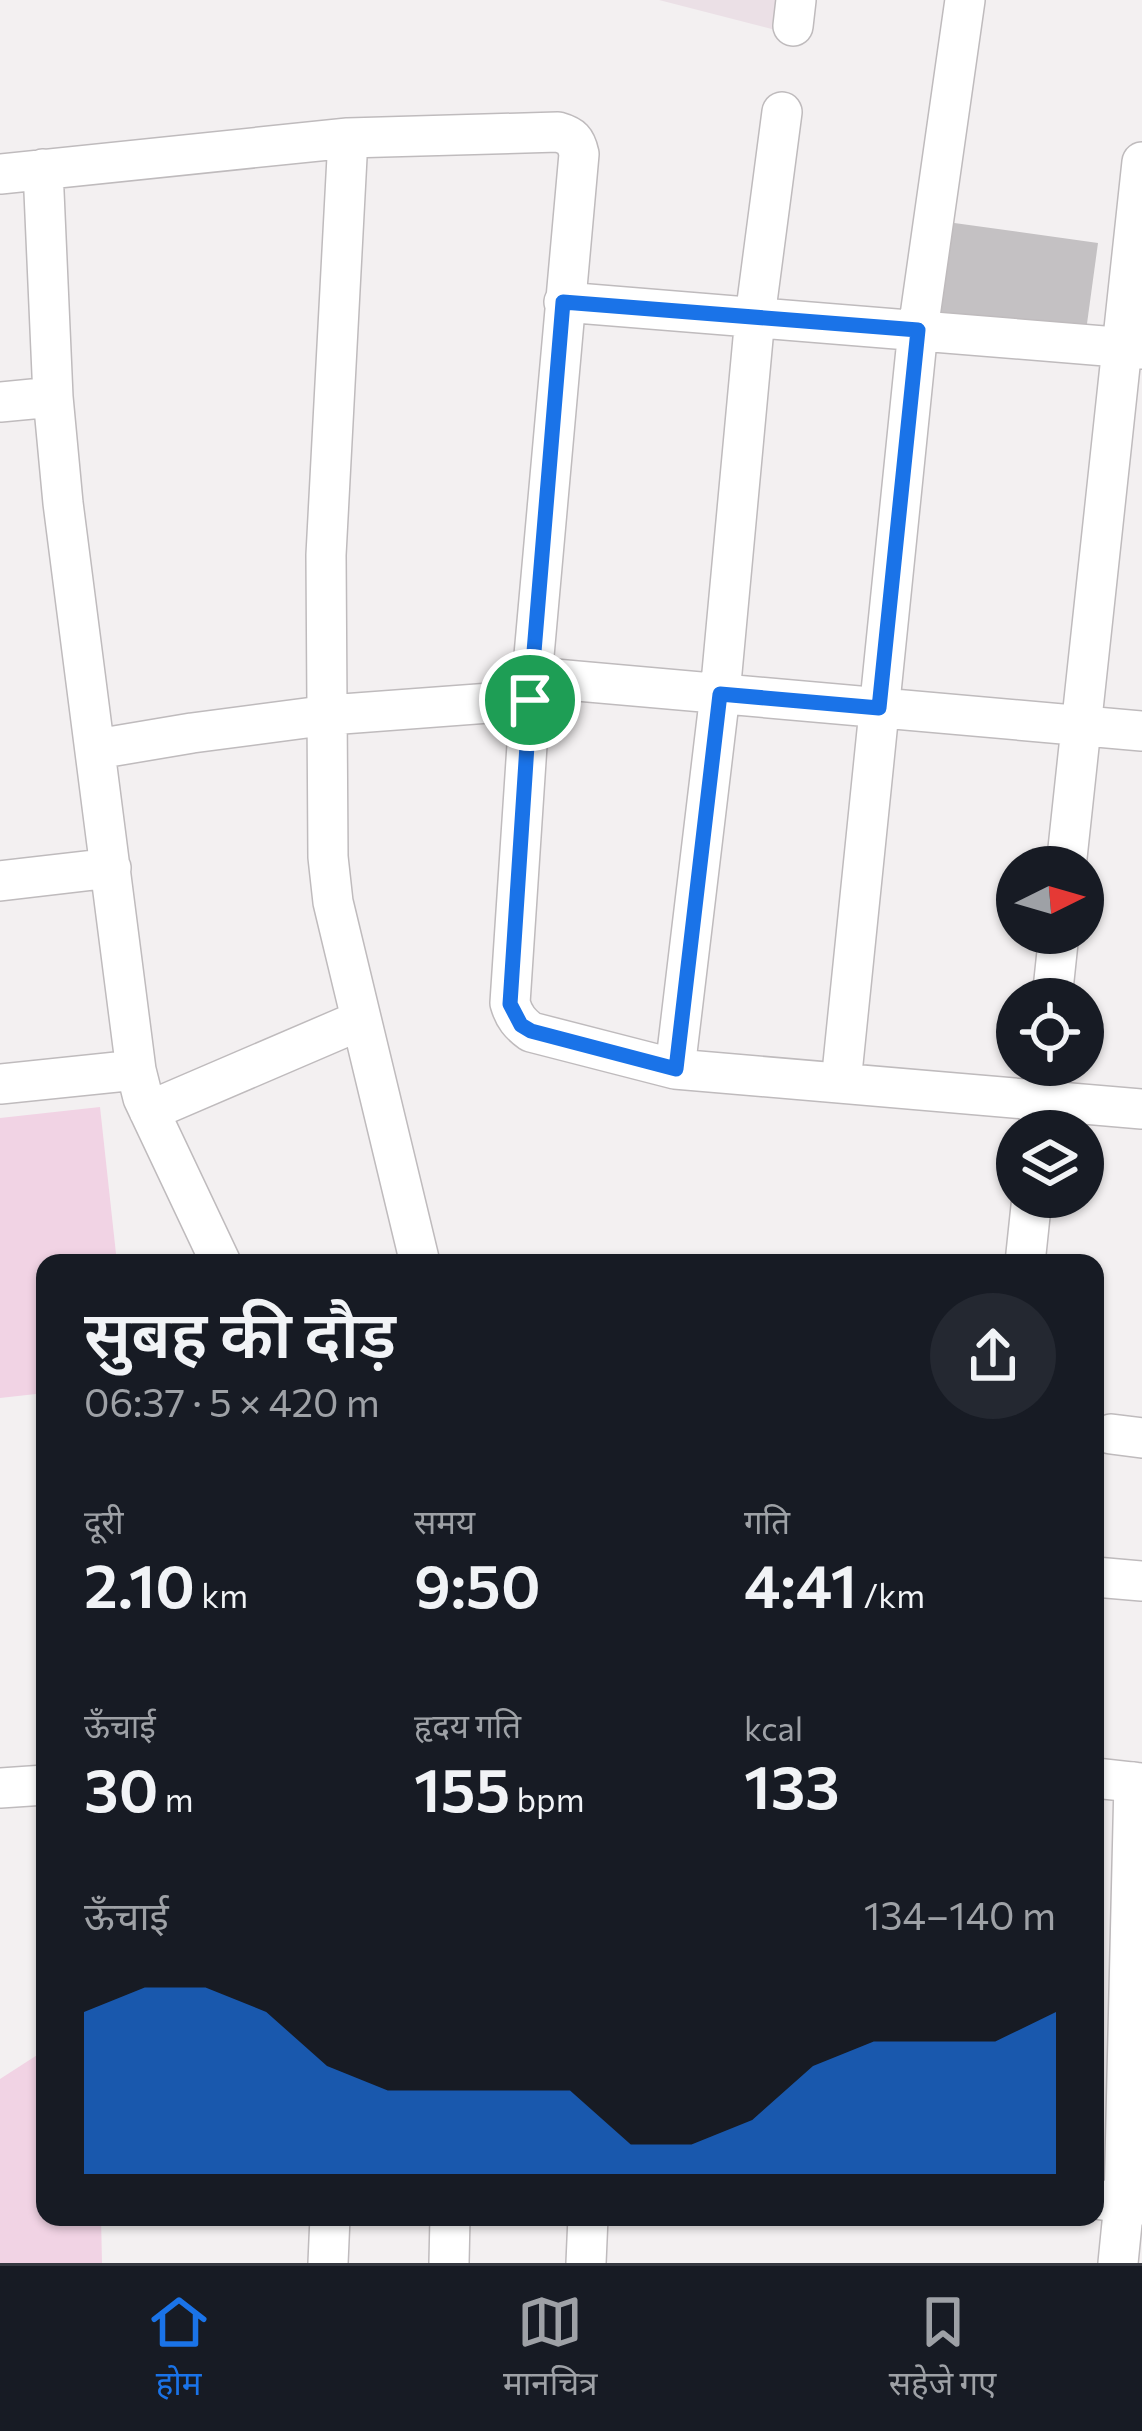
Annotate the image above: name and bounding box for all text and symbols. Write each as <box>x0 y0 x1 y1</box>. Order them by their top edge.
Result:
pin <box>479 649 581 751</box>
icon: arrive <box>497 667 563 733</box>
north arrow <box>996 846 1104 954</box>
map controls <box>996 846 1104 1218</box>
button: locate <box>996 978 1104 1086</box>
button: layers <box>996 1110 1104 1218</box>
text: सुबह की दौड़ <box>84 1291 396 1372</box>
button: share <box>930 1293 1056 1419</box>
text: 06:37 · 5 × 420 m <box>84 1377 380 1425</box>
text: दूरी <box>84 1500 124 1541</box>
text: समय <box>414 1500 475 1541</box>
text: गति <box>744 1500 790 1541</box>
text: 2.10 <box>84 1547 195 1620</box>
text: 9:50 <box>414 1547 541 1620</box>
text: 4:41 <box>744 1547 857 1620</box>
text: km <box>195 1574 248 1615</box>
text: /km <box>857 1574 925 1615</box>
text: ऊँचाई <box>84 1704 156 1745</box>
text: हृदय गति <box>414 1704 521 1745</box>
text: kcal <box>744 1707 803 1748</box>
text: 133 <box>744 1748 840 1821</box>
text: 30 <box>84 1751 158 1824</box>
text: 155 <box>414 1751 510 1824</box>
text: m <box>158 1778 193 1819</box>
text: bpm <box>510 1778 584 1819</box>
text: ऊँचाई <box>84 1890 169 1938</box>
text: 134–140 m <box>864 1890 1056 1938</box>
tab: होम <box>146 2289 212 2408</box>
tab: मानचित्र <box>503 2289 597 2408</box>
tab: सहेजे गए <box>889 2289 996 2408</box>

